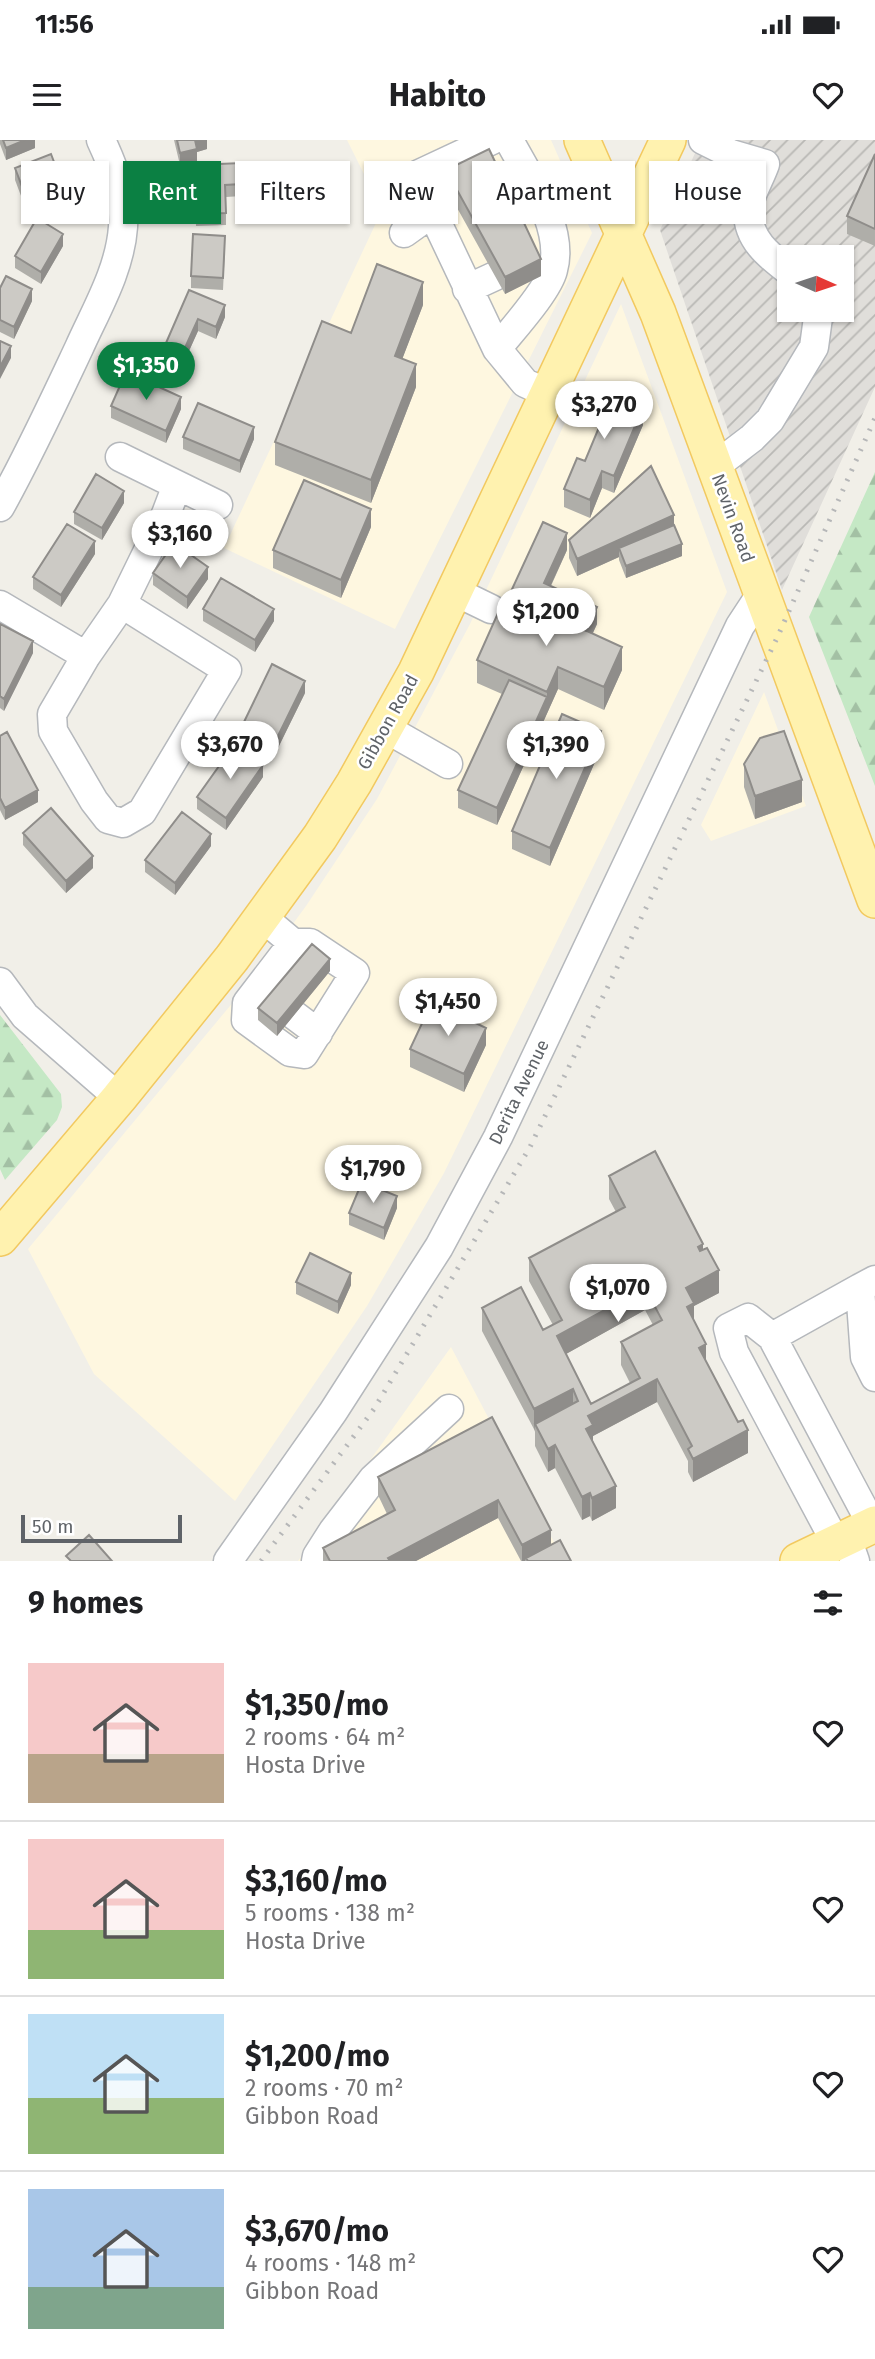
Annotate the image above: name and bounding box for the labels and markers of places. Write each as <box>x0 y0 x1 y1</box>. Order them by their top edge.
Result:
pin: $1,350 <box>89 342 203 402</box>
pin: $3,270 <box>547 382 661 441</box>
pin: $3,160 <box>123 510 237 570</box>
pin: $1,200 <box>489 588 603 648</box>
pin: $3,670 <box>173 722 287 781</box>
pin: $1,390 <box>499 722 613 781</box>
pin: $1,450 <box>391 978 505 1038</box>
pin: $1,790 <box>316 1146 430 1205</box>
pin: $1,070 <box>561 1264 675 1324</box>

